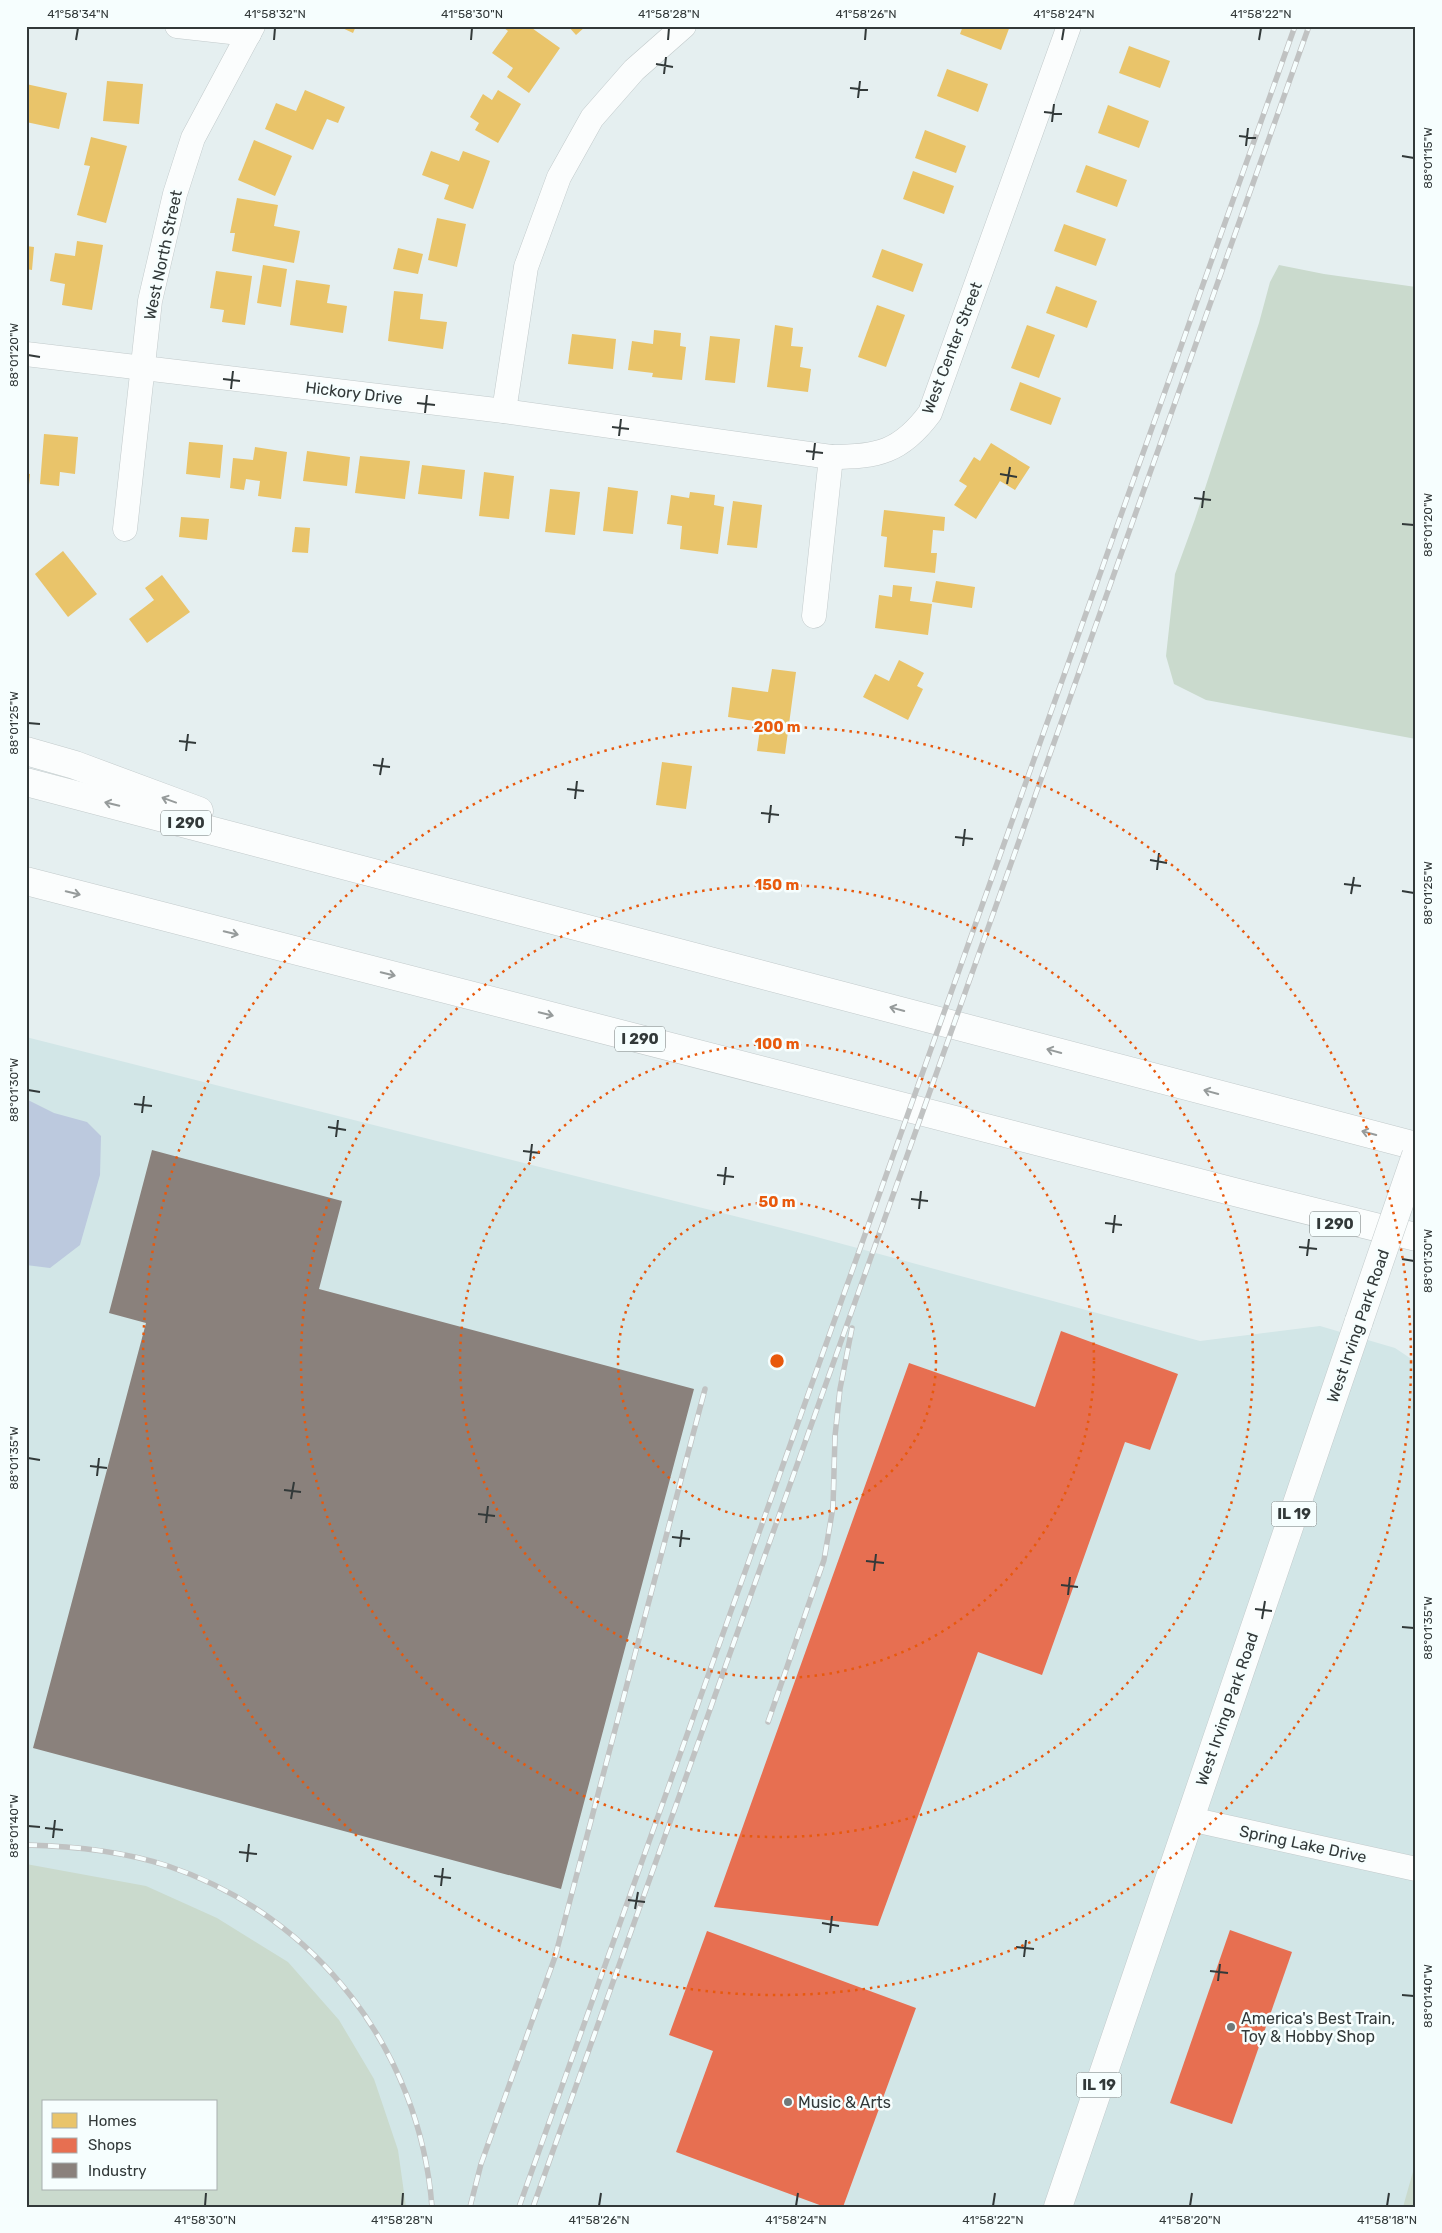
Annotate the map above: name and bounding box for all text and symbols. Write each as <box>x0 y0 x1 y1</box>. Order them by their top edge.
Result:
text: 41°58'34"N <box>47 7 109 21</box>
text: 41°58'32"N <box>244 7 306 21</box>
text: 41°58'30"N <box>441 7 503 21</box>
text: 41°58'28"N <box>638 7 700 21</box>
text: 41°58'26"N <box>835 7 897 21</box>
text: 41°58'24"N <box>1033 7 1095 21</box>
text: 41°58'22"N <box>1230 7 1292 21</box>
text: 88°01'15"W <box>1421 127 1435 189</box>
street label: West North Street <box>140 188 186 322</box>
street label: West Center Street <box>918 279 986 417</box>
text: 88°01'20"W <box>7 323 21 387</box>
street label: Hickory Drive <box>304 378 404 408</box>
text: 88°01'20"W <box>1421 493 1435 557</box>
text: 88°01'25"W <box>7 691 21 755</box>
text: 200 m <box>753 718 801 736</box>
one-way arrow <box>162 795 177 804</box>
one-way arrow <box>105 799 121 809</box>
road number: I 290 <box>161 810 211 836</box>
text: 88°01'25"W <box>1421 861 1435 925</box>
text: 150 m <box>755 876 799 894</box>
one-way arrow <box>65 889 81 898</box>
one-way arrow <box>222 929 238 938</box>
one-way arrow <box>380 970 396 979</box>
one-way arrow <box>890 1004 906 1014</box>
one-way arrow <box>537 1010 553 1020</box>
road number: I 290 <box>615 1026 665 1052</box>
text: 100 m <box>755 1035 799 1053</box>
one-way arrow <box>1047 1046 1063 1055</box>
text: 88°01'30"W <box>7 1058 21 1122</box>
one-way arrow <box>1204 1087 1220 1096</box>
one-way arrow <box>1361 1128 1377 1138</box>
text: 50 m <box>759 1193 795 1211</box>
road number: I 290 <box>1310 1212 1360 1236</box>
text: 88°01'30"W <box>1421 1229 1435 1293</box>
street label: West Irving Park Road <box>1323 1247 1393 1405</box>
centre of rings <box>768 1352 786 1370</box>
text: 88°01'35"W <box>7 1426 21 1490</box>
road number: IL 19 <box>1272 1502 1316 1526</box>
text: 88°01'35"W <box>1421 1596 1435 1660</box>
street label: West Irving Park Road <box>1192 1630 1262 1788</box>
text: 88°01'40"W <box>7 1794 21 1858</box>
street label: Spring Lake Drive <box>1238 1821 1368 1867</box>
text: 88°01'40"W <box>1421 1964 1435 2028</box>
place label: America's Best Train, Toy & Hobby Shop <box>1241 2009 1395 2046</box>
marker: America's Best Train, Toy & Hobby Shop <box>1225 2021 1237 2033</box>
road number: IL 19 <box>1076 2072 1122 2098</box>
place label: Music & Arts <box>798 2093 891 2112</box>
marker: Music & Arts <box>782 2096 794 2108</box>
legend <box>42 2100 218 2190</box>
text: Homes <box>88 2112 137 2130</box>
text: Shops <box>88 2136 132 2154</box>
text: Industry <box>88 2162 147 2180</box>
text: 41°58'30"N <box>174 2213 236 2227</box>
text: 41°58'28"N <box>371 2213 433 2227</box>
text: 41°58'26"N <box>568 2213 630 2227</box>
text: 41°58'24"N <box>765 2213 827 2227</box>
text: 41°58'22"N <box>962 2213 1024 2227</box>
text: 41°58'20"N <box>1159 2213 1221 2227</box>
text: 41°58'18"N <box>1357 2213 1417 2227</box>

